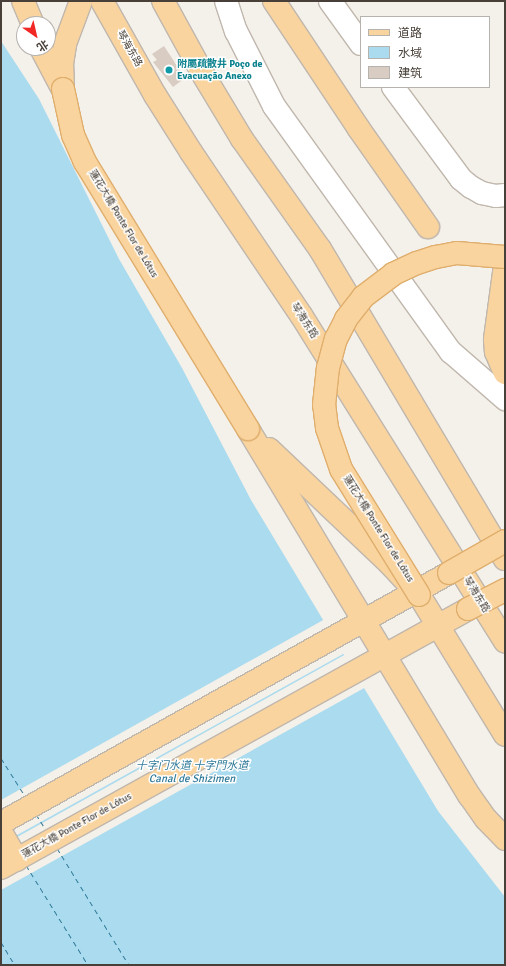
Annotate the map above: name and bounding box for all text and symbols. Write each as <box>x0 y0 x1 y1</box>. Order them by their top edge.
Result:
north arrow <box>16 16 56 56</box>
legend <box>360 16 490 88</box>
text: 道路 <box>398 26 422 41</box>
street label: 琴海东路 <box>114 29 144 69</box>
text: 北 <box>34 37 51 54</box>
text: 水域 <box>398 46 422 61</box>
place label: 附屬疏散井 Poço de Evacuação Anexo <box>177 58 263 82</box>
marker: 附屬疏散井 Poço de Evacuação Anexo <box>164 65 174 75</box>
text: 建筑 <box>398 66 422 81</box>
street label: 蓮花大橋 Ponte Flor de Lótus <box>86 168 160 280</box>
street label: 琴海东路 <box>288 301 320 341</box>
street label: 蓮花大橋 Ponte Flor de Lótus <box>340 473 416 585</box>
street label: 琴海东路 <box>460 575 492 615</box>
water label: 十字门水道 十字門水道 Canal de Shizimen <box>136 760 248 786</box>
street label: 蓮花大橋 Ponte Flor de Lótus <box>20 791 134 861</box>

